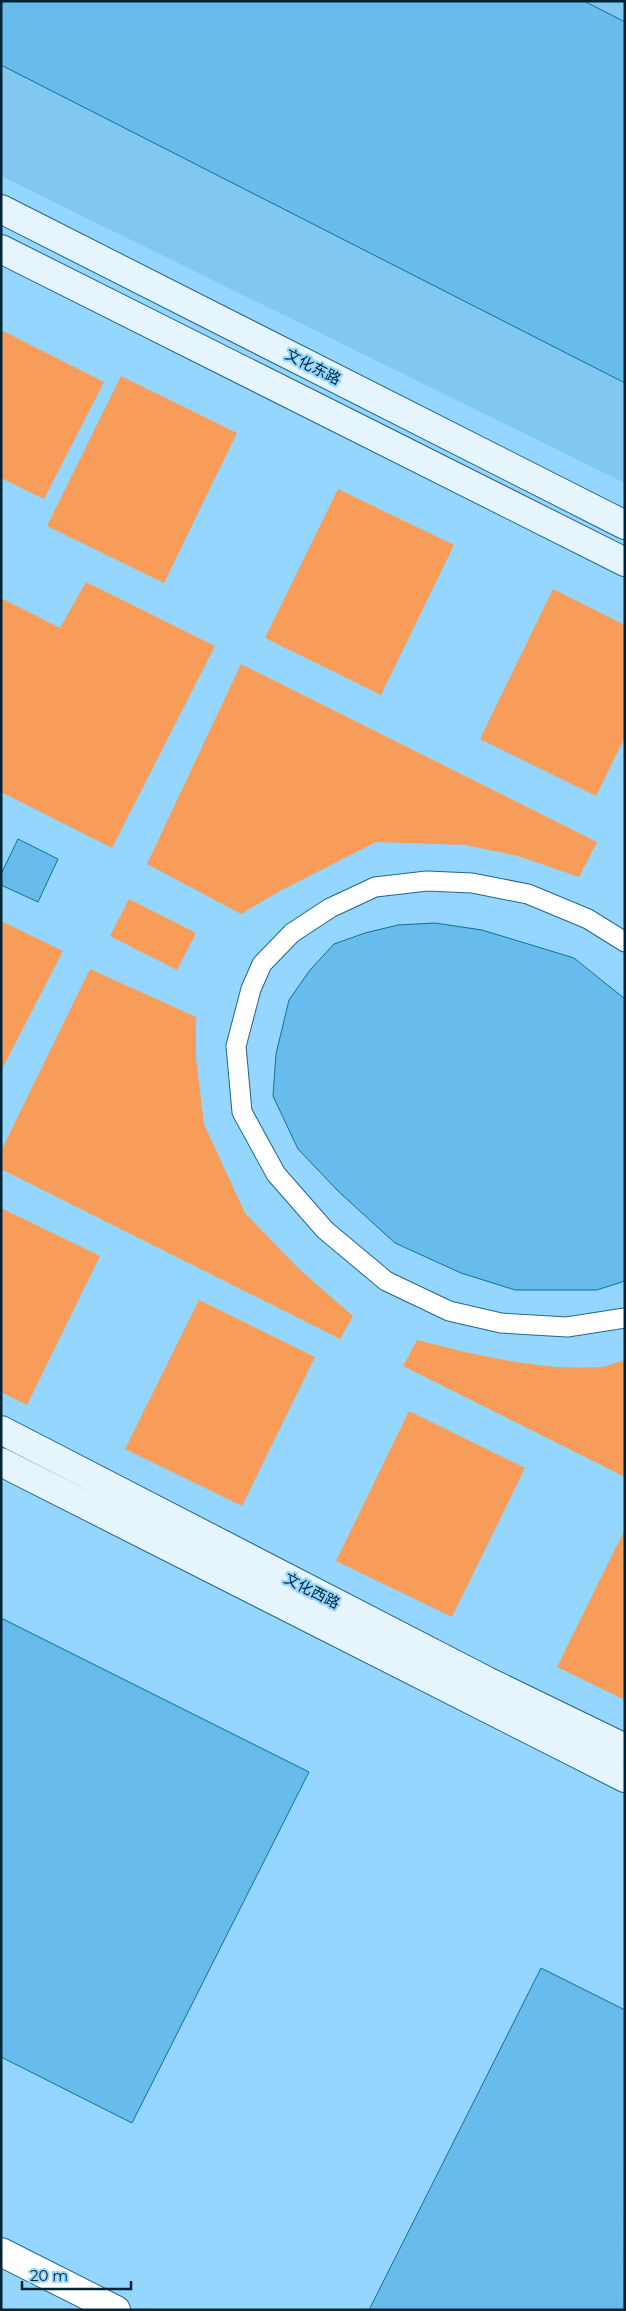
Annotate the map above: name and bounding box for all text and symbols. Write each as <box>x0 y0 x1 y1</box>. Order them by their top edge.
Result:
street label: 文化东路 <box>282 344 344 389</box>
street label: 文化西路 <box>281 1568 343 1613</box>
scale bar <box>22 2258 131 2290</box>
text: 20 m <box>30 2266 68 2285</box>

